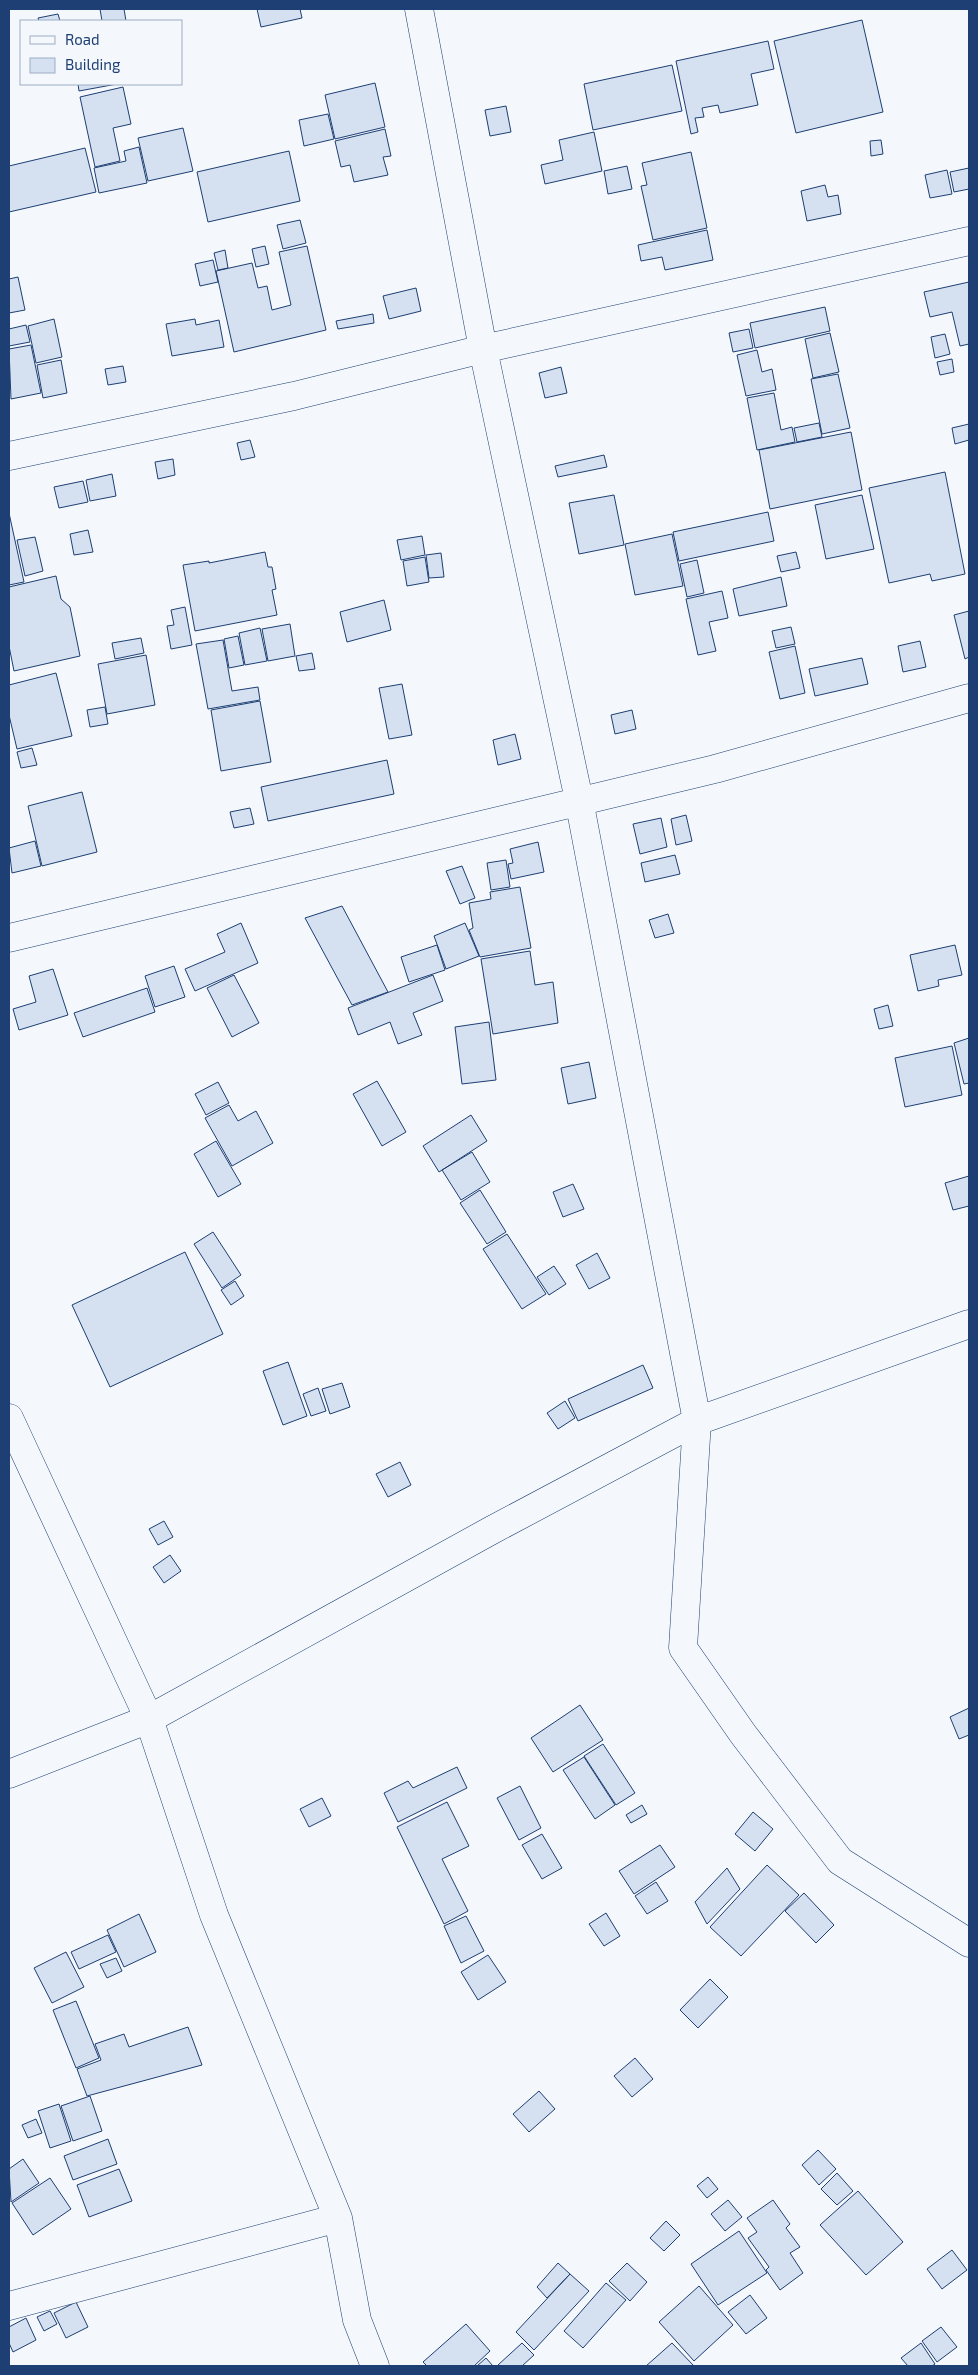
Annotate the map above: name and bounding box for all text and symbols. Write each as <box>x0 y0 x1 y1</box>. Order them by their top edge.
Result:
legend <box>20 20 182 85</box>
text: Road <box>65 30 100 48</box>
text: Building <box>65 55 121 73</box>

